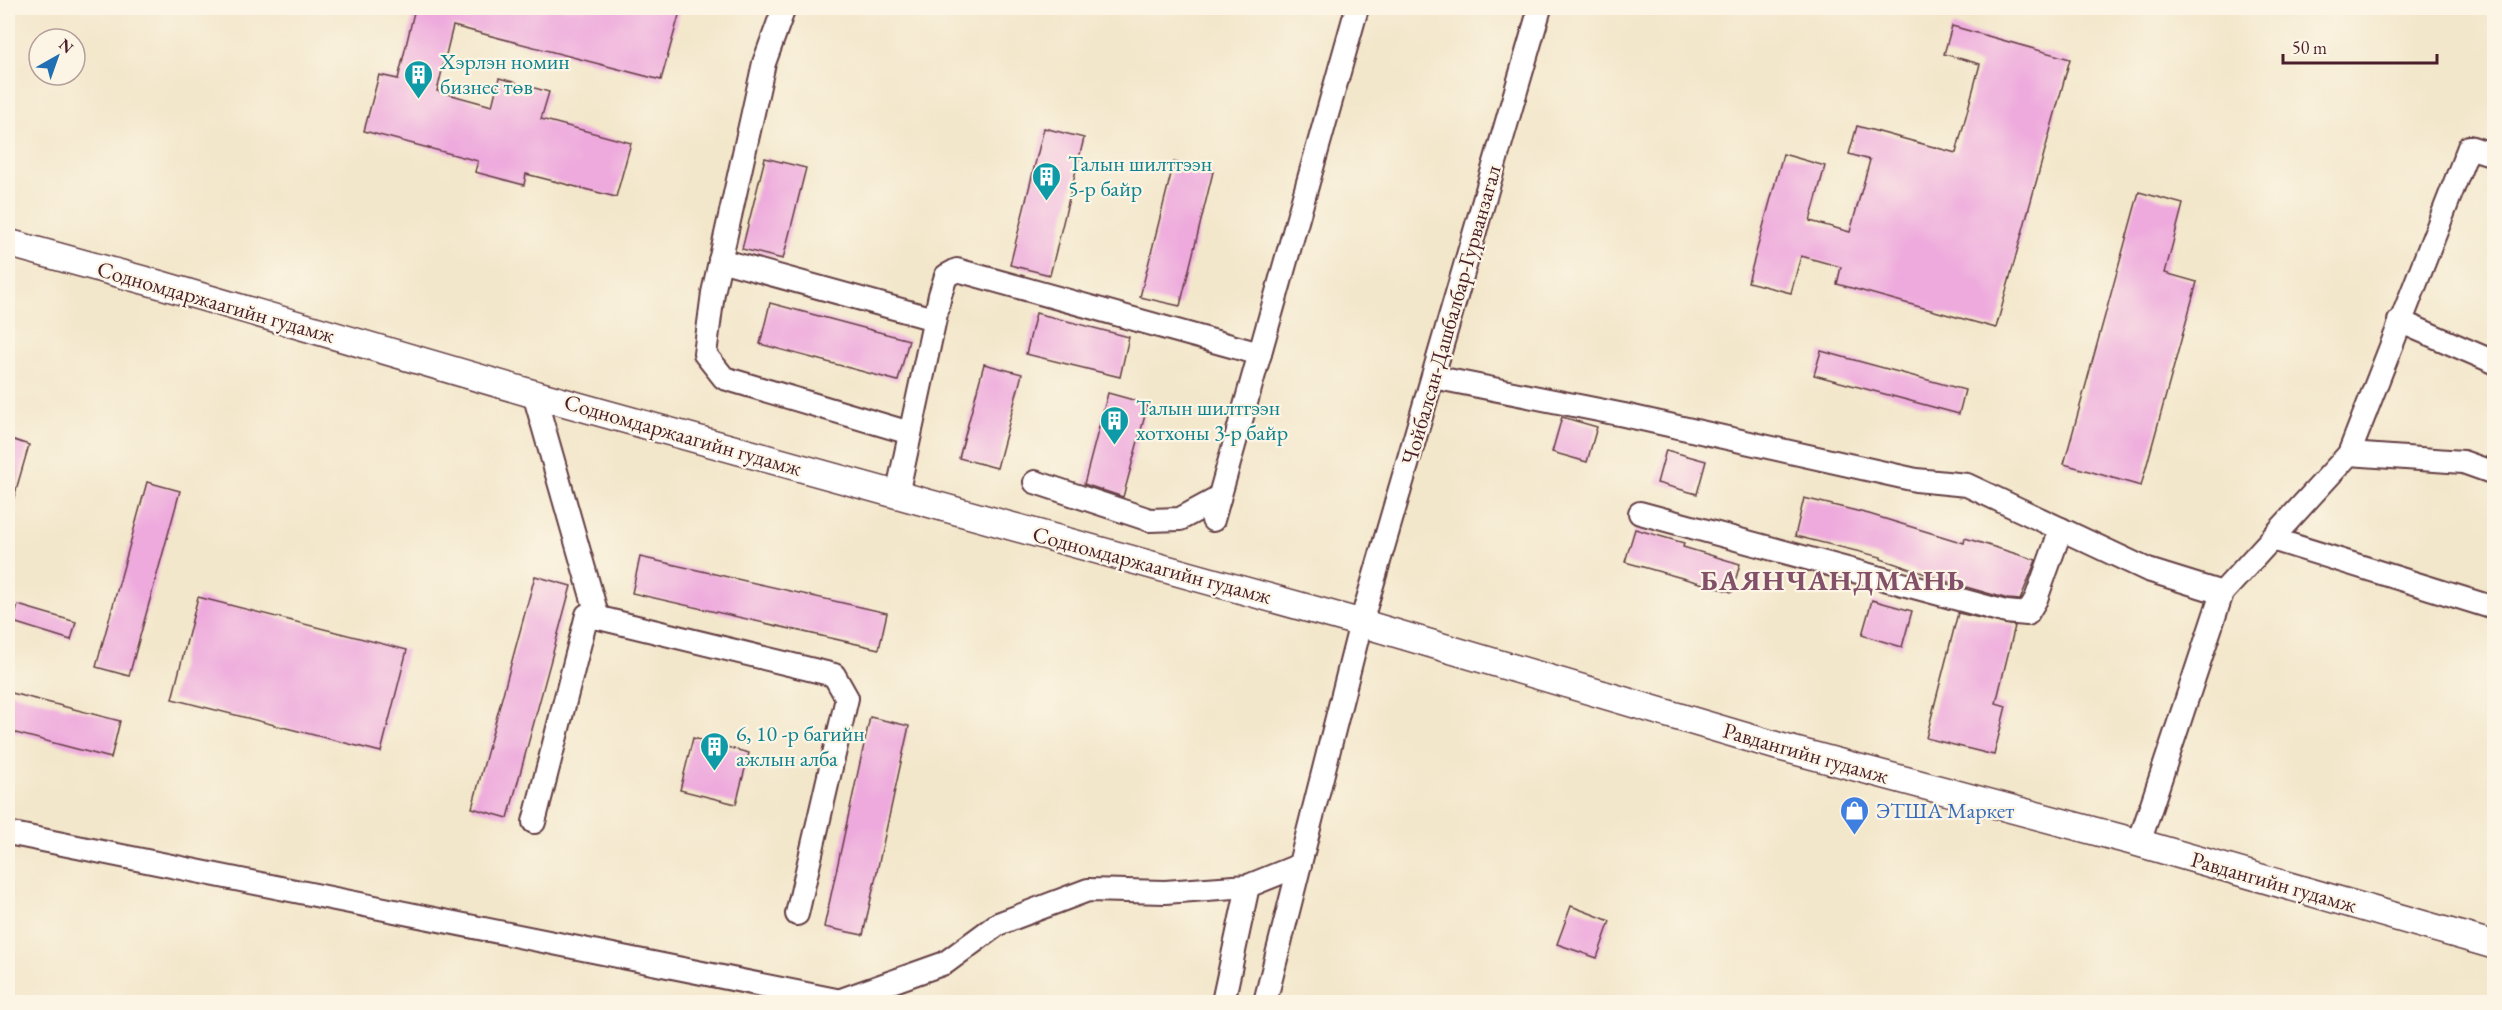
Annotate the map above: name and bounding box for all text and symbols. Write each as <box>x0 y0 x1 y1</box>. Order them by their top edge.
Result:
north arrow <box>27 27 87 87</box>
scale bar <box>2283 27 2438 65</box>
text: N <box>55 34 78 58</box>
text: 50 m <box>2292 36 2327 59</box>
place label: Хэрлэн номин бизнес төв <box>439 47 570 101</box>
building icon: Хэрлэн номин бизнес төв <box>403 58 435 100</box>
place label: Талын шилтгээн 5-р байр <box>1068 149 1212 203</box>
building icon: Талын шилтгээн 5-р байр <box>1031 160 1063 202</box>
street label: Чойбалсан-Дашбалбар-Гурванзагал <box>1394 161 1508 468</box>
street label: Содномдаржаагийн гудамж <box>94 254 339 350</box>
street label: Содномдаржаагийн гудамж <box>561 387 806 483</box>
place label: Талын шилтгээн хотхоны 3-р байр <box>1136 393 1288 447</box>
building icon: Талын шилтгээн хотхоны 3-р байр <box>1099 404 1131 446</box>
street label: Содномдаржаагийн гудамж <box>1029 519 1275 611</box>
district label: БАЯНЧАНДМАНЬ <box>1700 562 1966 598</box>
street label: Равдангийн гудамж <box>1720 716 1893 791</box>
place label: 6, 10 -р багийн ажлын алба <box>736 719 865 773</box>
building icon: 6, 10 -р багийн ажлын алба <box>699 730 731 772</box>
shop icon: ЭТША Маркет <box>1839 794 1871 836</box>
place label: ЭТША Маркет <box>1876 796 2014 825</box>
street label: Равдангийн гудамж <box>2188 845 2361 920</box>

